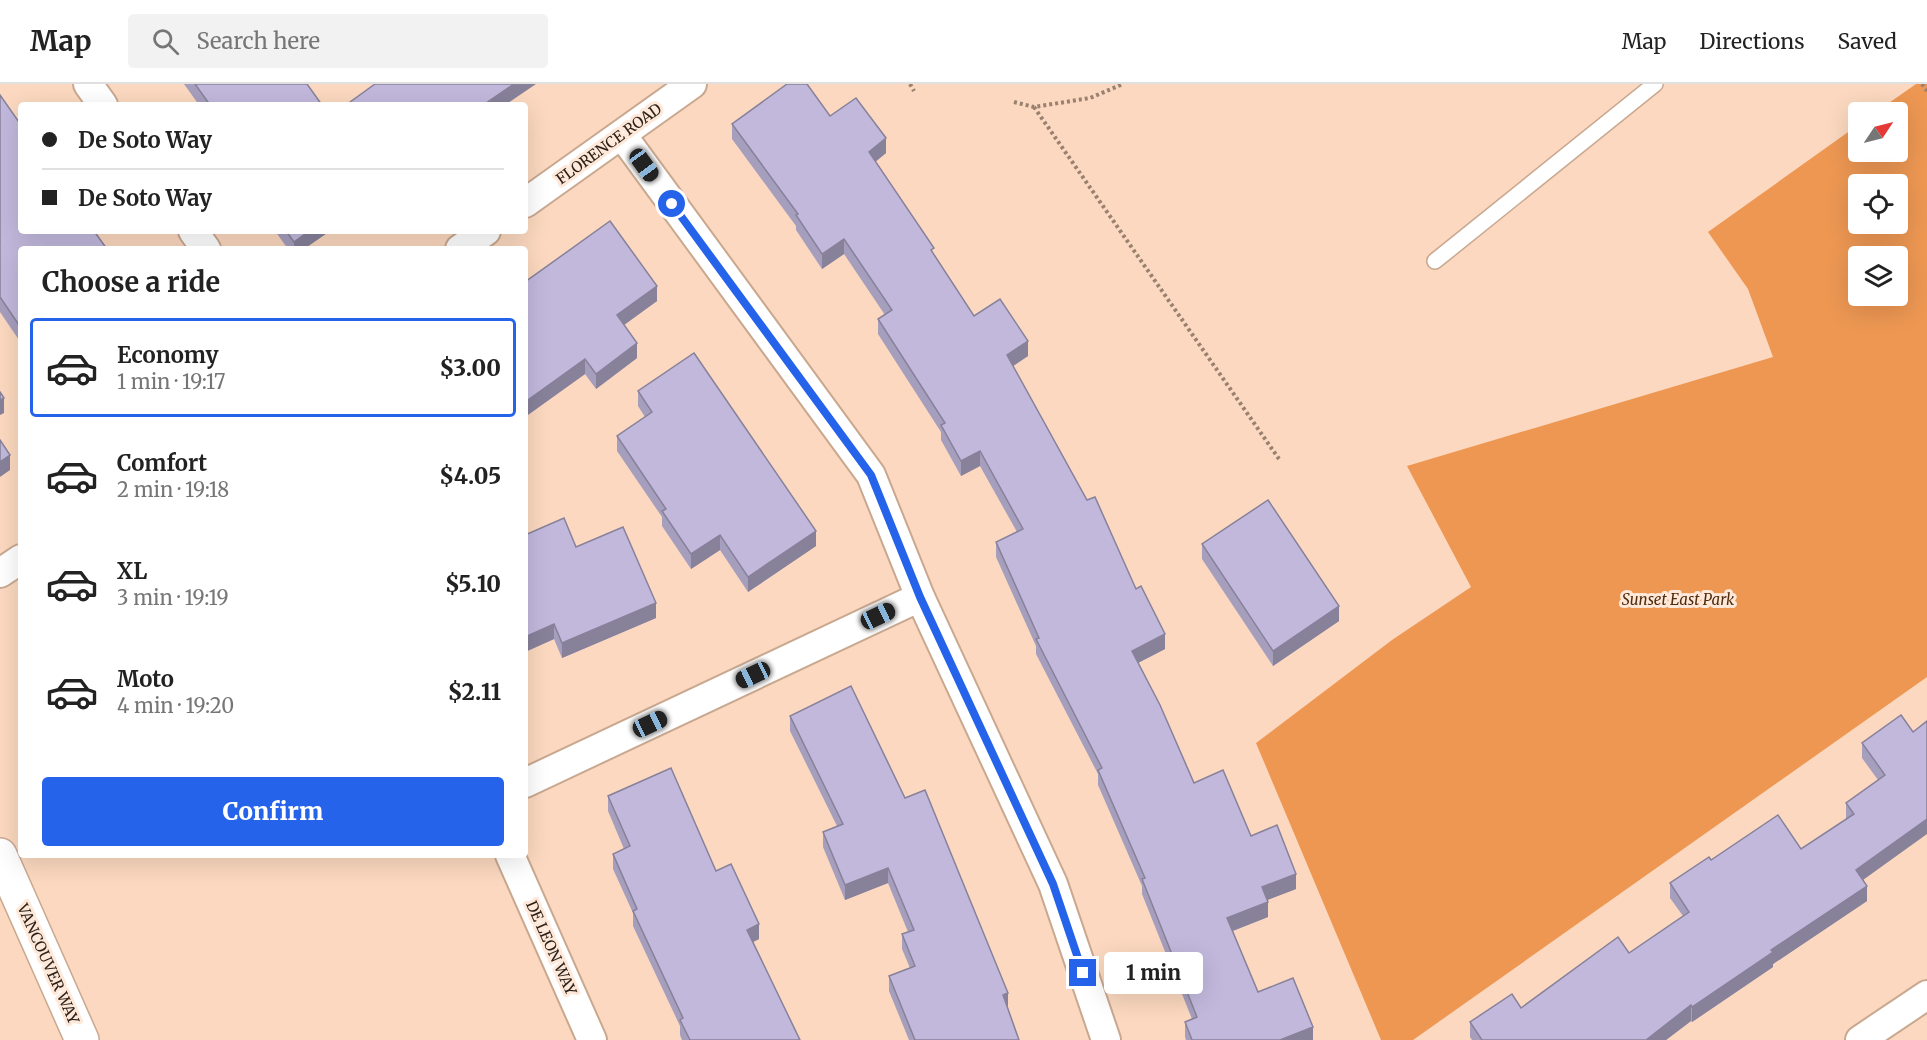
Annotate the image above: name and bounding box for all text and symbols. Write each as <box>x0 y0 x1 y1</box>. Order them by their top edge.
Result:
search box <box>128 14 548 68</box>
text: Map <box>30 23 92 59</box>
icon: search <box>149 25 182 58</box>
text: Search here <box>197 27 320 55</box>
text: Map <box>1622 28 1666 55</box>
text: Directions <box>1699 28 1804 55</box>
text: Saved <box>1837 28 1897 55</box>
street label: FLORENCE ROAD <box>552 99 665 188</box>
north arrow <box>1848 102 1908 162</box>
map controls <box>1848 102 1908 306</box>
text: De Soto Way <box>78 126 212 154</box>
car <box>626 145 662 185</box>
button: locate <box>1848 174 1908 234</box>
text: De Soto Way <box>78 184 212 212</box>
route start <box>658 190 685 217</box>
button: layers <box>1848 246 1908 306</box>
text: Choose a ride <box>42 265 220 299</box>
icon: car <box>45 341 99 395</box>
text: Economy <box>117 341 218 369</box>
text: $3.00 <box>440 354 501 382</box>
text: 1 min · 19:17 <box>117 369 225 394</box>
icon: car <box>45 449 99 503</box>
text: Comfort <box>117 449 207 477</box>
text: $4.05 <box>439 462 501 490</box>
text: 2 min · 19:18 <box>117 477 229 502</box>
icon: car <box>45 557 99 611</box>
text: XL <box>117 557 147 585</box>
text: $5.10 <box>445 570 501 598</box>
text: 3 min · 19:19 <box>117 585 229 610</box>
park label: Sunset East Park <box>1622 590 1735 609</box>
car <box>858 600 898 632</box>
car <box>733 659 773 691</box>
icon: car <box>45 665 99 719</box>
text: Moto <box>117 665 174 693</box>
text: $2.11 <box>448 678 501 706</box>
text: 4 min · 19:20 <box>117 693 234 718</box>
car <box>630 708 670 740</box>
button: Confirm <box>42 777 504 846</box>
street label: DE LEON WAY <box>522 898 581 998</box>
street label: VANCOUVER WAY <box>13 900 84 1027</box>
callout: 1 min <box>1104 952 1203 994</box>
route end <box>1069 959 1096 986</box>
text: 1 min <box>1126 960 1181 985</box>

